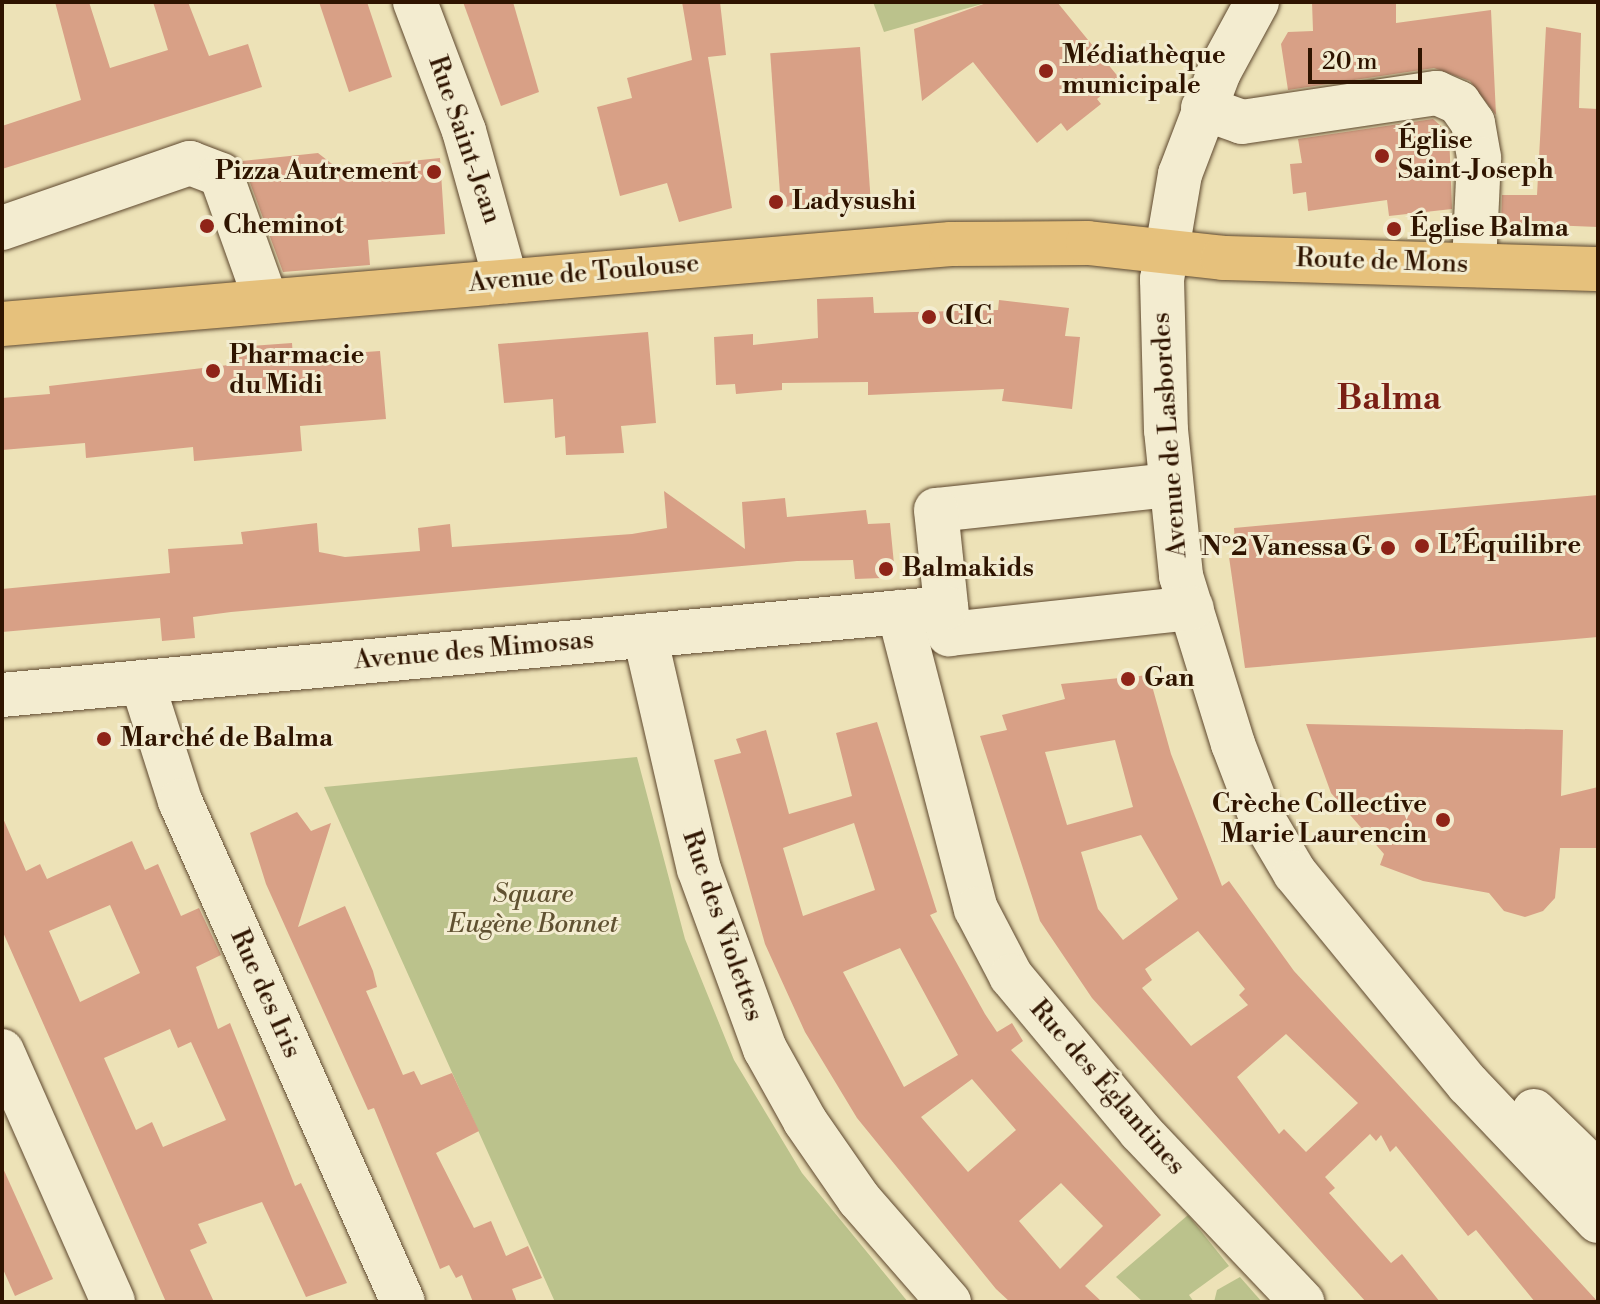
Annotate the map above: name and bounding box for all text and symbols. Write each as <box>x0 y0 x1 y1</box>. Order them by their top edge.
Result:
scale bar <box>1312 32 1426 82</box>
place label: Médiathèque municipale <box>1062 40 1226 102</box>
text: 20 m <box>1322 47 1378 77</box>
street label: Rue Saint-Jean <box>421 52 507 228</box>
marker: Médiathèque municipale <box>1037 62 1055 80</box>
place label: Église Saint-Joseph <box>1398 125 1554 186</box>
marker: Église Saint-Joseph <box>1373 147 1391 165</box>
place label: Pizza Autrement <box>215 156 418 188</box>
marker: Pizza Autrement <box>425 163 443 181</box>
place label: Ladysushi <box>792 186 916 218</box>
marker: Ladysushi <box>767 193 785 211</box>
place label: Cheminot <box>223 210 344 242</box>
place label: Église Balma <box>1410 213 1569 245</box>
marker: Cheminot <box>198 217 216 235</box>
marker: Église Balma <box>1385 220 1403 238</box>
street label: Route de Mons <box>1295 243 1469 281</box>
street label: Avenue de Toulouse <box>467 248 701 300</box>
place label: CIC <box>945 301 992 333</box>
marker: CIC <box>920 308 938 326</box>
street label: Avenue de Lasbordes <box>1146 311 1194 559</box>
place label: Pharmacie du Midi <box>229 340 364 402</box>
marker: Pharmacie du Midi <box>204 362 222 380</box>
district label: Balma <box>1337 380 1441 420</box>
place label: L’Équilibre <box>1438 530 1581 562</box>
place label: N°2 Vanessa G <box>1201 532 1372 564</box>
marker: L’Équilibre <box>1413 537 1431 555</box>
marker: N°2 Vanessa G <box>1379 539 1397 557</box>
place label: Balmakids <box>902 553 1034 585</box>
marker: Balmakids <box>877 560 895 578</box>
street label: Avenue des Mimosas <box>353 625 595 677</box>
place label: Gan <box>1144 663 1195 695</box>
marker: Gan <box>1119 670 1137 688</box>
place label: Marché de Balma <box>120 723 333 755</box>
marker: Marché de Balma <box>95 730 113 748</box>
place label: Crèche Collective Marie Laurencin <box>1212 789 1427 850</box>
marker: Crèche Collective Marie Laurencin <box>1434 811 1452 829</box>
street label: Rue des Violettes <box>675 826 769 1026</box>
park label: Square Eugène Bonnet <box>448 879 618 940</box>
street label: Rue des Iris <box>223 925 307 1063</box>
street label: Rue des Églantines <box>1023 994 1191 1182</box>

